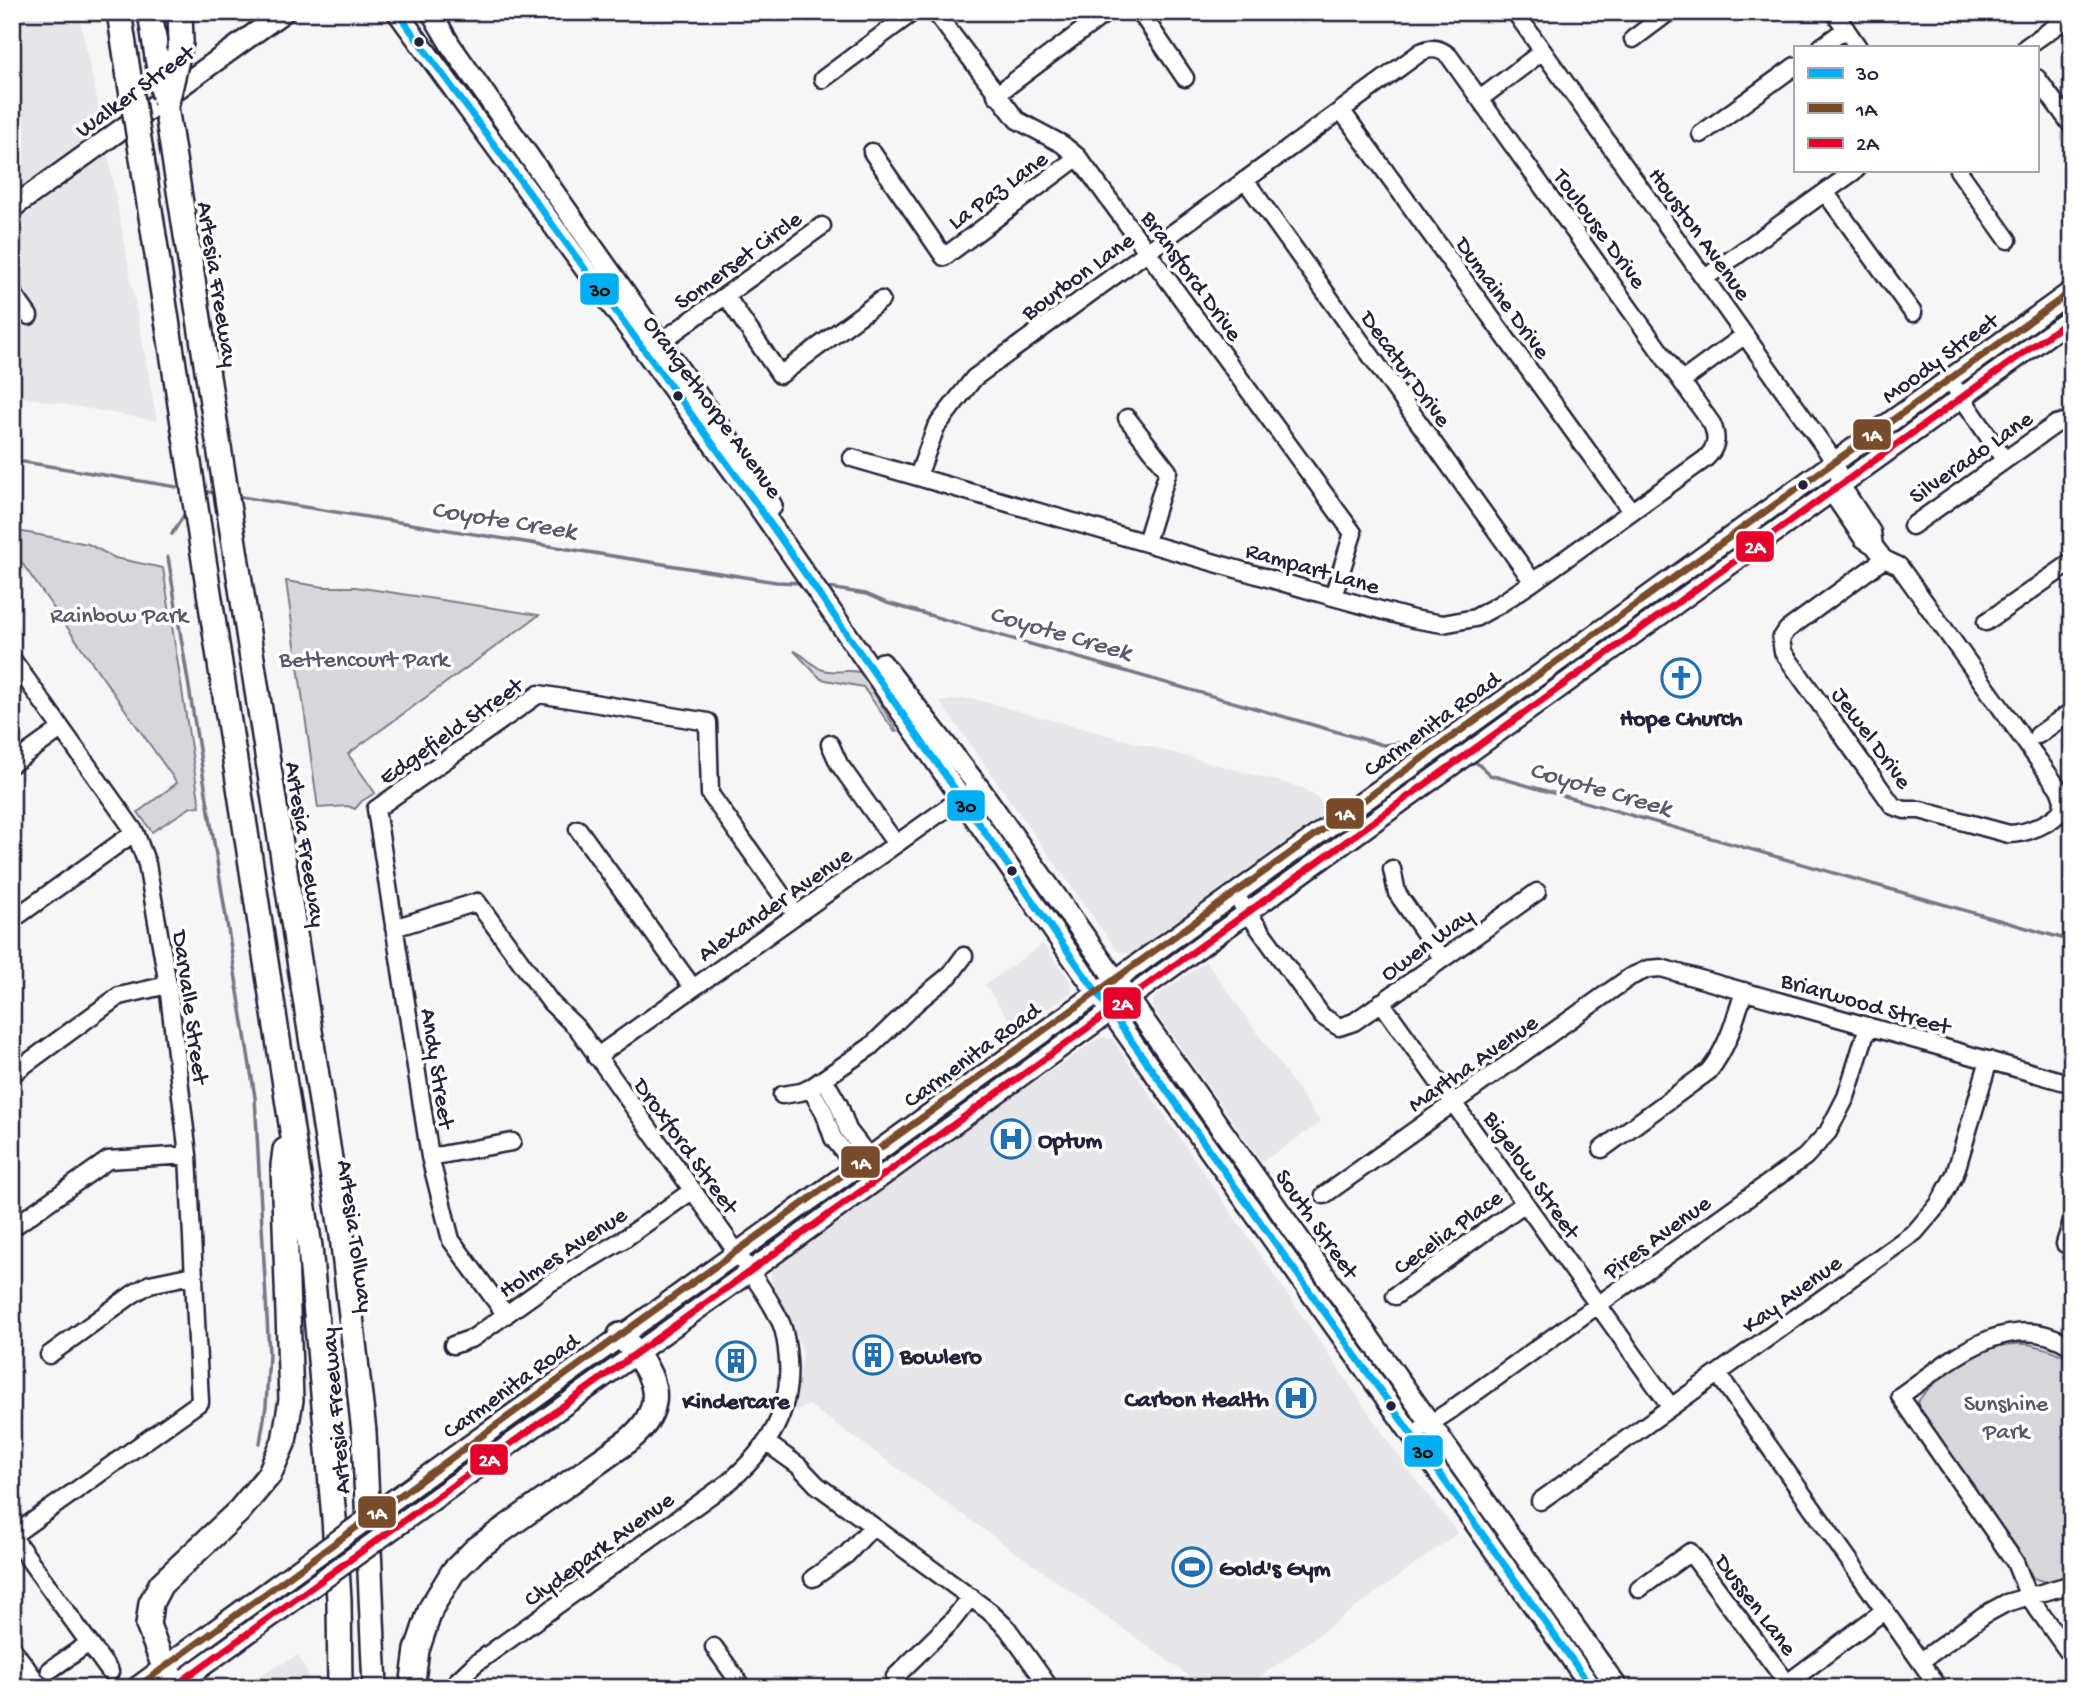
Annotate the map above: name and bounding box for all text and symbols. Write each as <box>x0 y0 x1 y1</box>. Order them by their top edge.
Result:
unlabelled marker <box>412 35 426 49</box>
street label: Walker Street <box>71 39 203 146</box>
legend <box>1794 46 2038 172</box>
text: 30 <box>1855 64 1879 89</box>
text: 1A <box>1855 100 1878 125</box>
text: 2A <box>1856 134 1880 159</box>
street label: La Paz Lane <box>943 145 1055 238</box>
street label: Toulouse Drive <box>1544 163 1652 296</box>
street label: Houston Avenue <box>1640 163 1757 308</box>
street label: Artesia Freeway <box>188 200 243 370</box>
street label: Somerset Circle <box>670 205 809 318</box>
street label: Bransford Drive <box>1132 205 1248 349</box>
street label: Bourbon Lane <box>1016 227 1142 329</box>
street label: Dumaine Drive <box>1446 231 1556 366</box>
line badge: 30 <box>579 272 620 306</box>
text: 30 <box>589 281 611 304</box>
street label: Decatur Drive <box>1351 304 1457 435</box>
street label: Moody Street <box>1877 307 2007 412</box>
street label: Orangethorpe Avenue <box>635 311 788 506</box>
unlabelled marker <box>671 389 685 403</box>
street label: Silverado Lane <box>1905 405 2040 512</box>
line badge: 1A <box>1852 418 1892 451</box>
text: 1A <box>1862 426 1883 449</box>
unlabelled marker <box>1796 478 1810 492</box>
water label: Coyote Creek <box>429 496 580 550</box>
line badge: 2A <box>1735 530 1775 563</box>
street label: Rampart Lane <box>1242 537 1383 603</box>
text: 2A <box>1745 538 1767 561</box>
water label: Coyote Creek <box>985 600 1136 671</box>
park label: Rainbow Park <box>50 603 190 632</box>
park label: Bettencourt Park <box>278 647 451 676</box>
church icon: Hope Church <box>1660 657 1702 699</box>
street label: Carmenita Road <box>1359 665 1509 785</box>
street label: Edgefield Street <box>374 671 531 793</box>
street label: Jewel Drive <box>1823 682 1917 796</box>
place label: Hope Church <box>1620 706 1742 735</box>
water label: Coyote Creek <box>1525 756 1676 827</box>
street label: Artesia Freeway <box>276 760 331 930</box>
line badge: 30 <box>946 789 986 822</box>
text: 30 <box>955 797 977 820</box>
line badge: 1A <box>1325 797 1365 830</box>
text: 1A <box>1335 805 1356 828</box>
street label: Alexander Avenue <box>693 841 859 970</box>
unlabelled marker <box>1005 864 1019 878</box>
street label: Owen Way <box>1376 902 1480 989</box>
street label: Darvalle Street <box>163 927 214 1088</box>
street label: Briarwood Street <box>1776 967 1955 1044</box>
line badge: 2A <box>1102 986 1142 1020</box>
text: 2A <box>1112 995 1134 1018</box>
street label: Carmenita Road <box>899 996 1049 1116</box>
street label: Andy Street <box>412 1006 460 1133</box>
street label: Martha Avenue <box>1403 1009 1545 1120</box>
street label: Droxford Street <box>624 1072 745 1223</box>
street label: Bigelow Street <box>1475 1106 1586 1247</box>
hospital icon: Optum <box>990 1118 1032 1160</box>
place label: Optum <box>1038 1128 1102 1157</box>
line badge: 1A <box>840 1145 881 1179</box>
text: 1A <box>851 1154 872 1177</box>
street label: Artesia Tollway <box>328 1158 379 1315</box>
street label: South Street <box>1267 1165 1365 1287</box>
street label: Cecelia Place <box>1389 1184 1510 1283</box>
street label: Pires Avenue <box>1598 1190 1718 1288</box>
street label: Holmes Avenue <box>494 1201 634 1306</box>
street label: Kay Avenue <box>1738 1250 1849 1342</box>
street label: Artesia Freeway <box>316 1326 359 1495</box>
street label: Carmenita Road <box>438 1327 588 1447</box>
building icon: Bowlero <box>852 1334 894 1376</box>
building icon: Kindercare <box>715 1340 757 1382</box>
place label: Bowlero <box>899 1344 982 1373</box>
hospital icon: Carbon Health <box>1275 1377 1317 1419</box>
place label: Carbon Health <box>1125 1387 1269 1416</box>
place label: Kindercare <box>681 1389 791 1418</box>
park label: Sunshine Park <box>1964 1391 2049 1448</box>
unlabelled marker <box>1384 1399 1398 1413</box>
line badge: 30 <box>1403 1434 1444 1468</box>
line badge: 2A <box>469 1443 509 1476</box>
text: 30 <box>1412 1443 1434 1466</box>
text: 2A <box>479 1451 501 1474</box>
street label: Clydepark Avenue <box>519 1486 681 1615</box>
line badge: 1A <box>357 1495 397 1529</box>
text: 1A <box>367 1504 388 1527</box>
sports icon: Gold's Gym <box>1171 1546 1213 1588</box>
street label: Dussen Lane <box>1705 1548 1802 1663</box>
place label: Gold's Gym <box>1219 1556 1331 1585</box>

